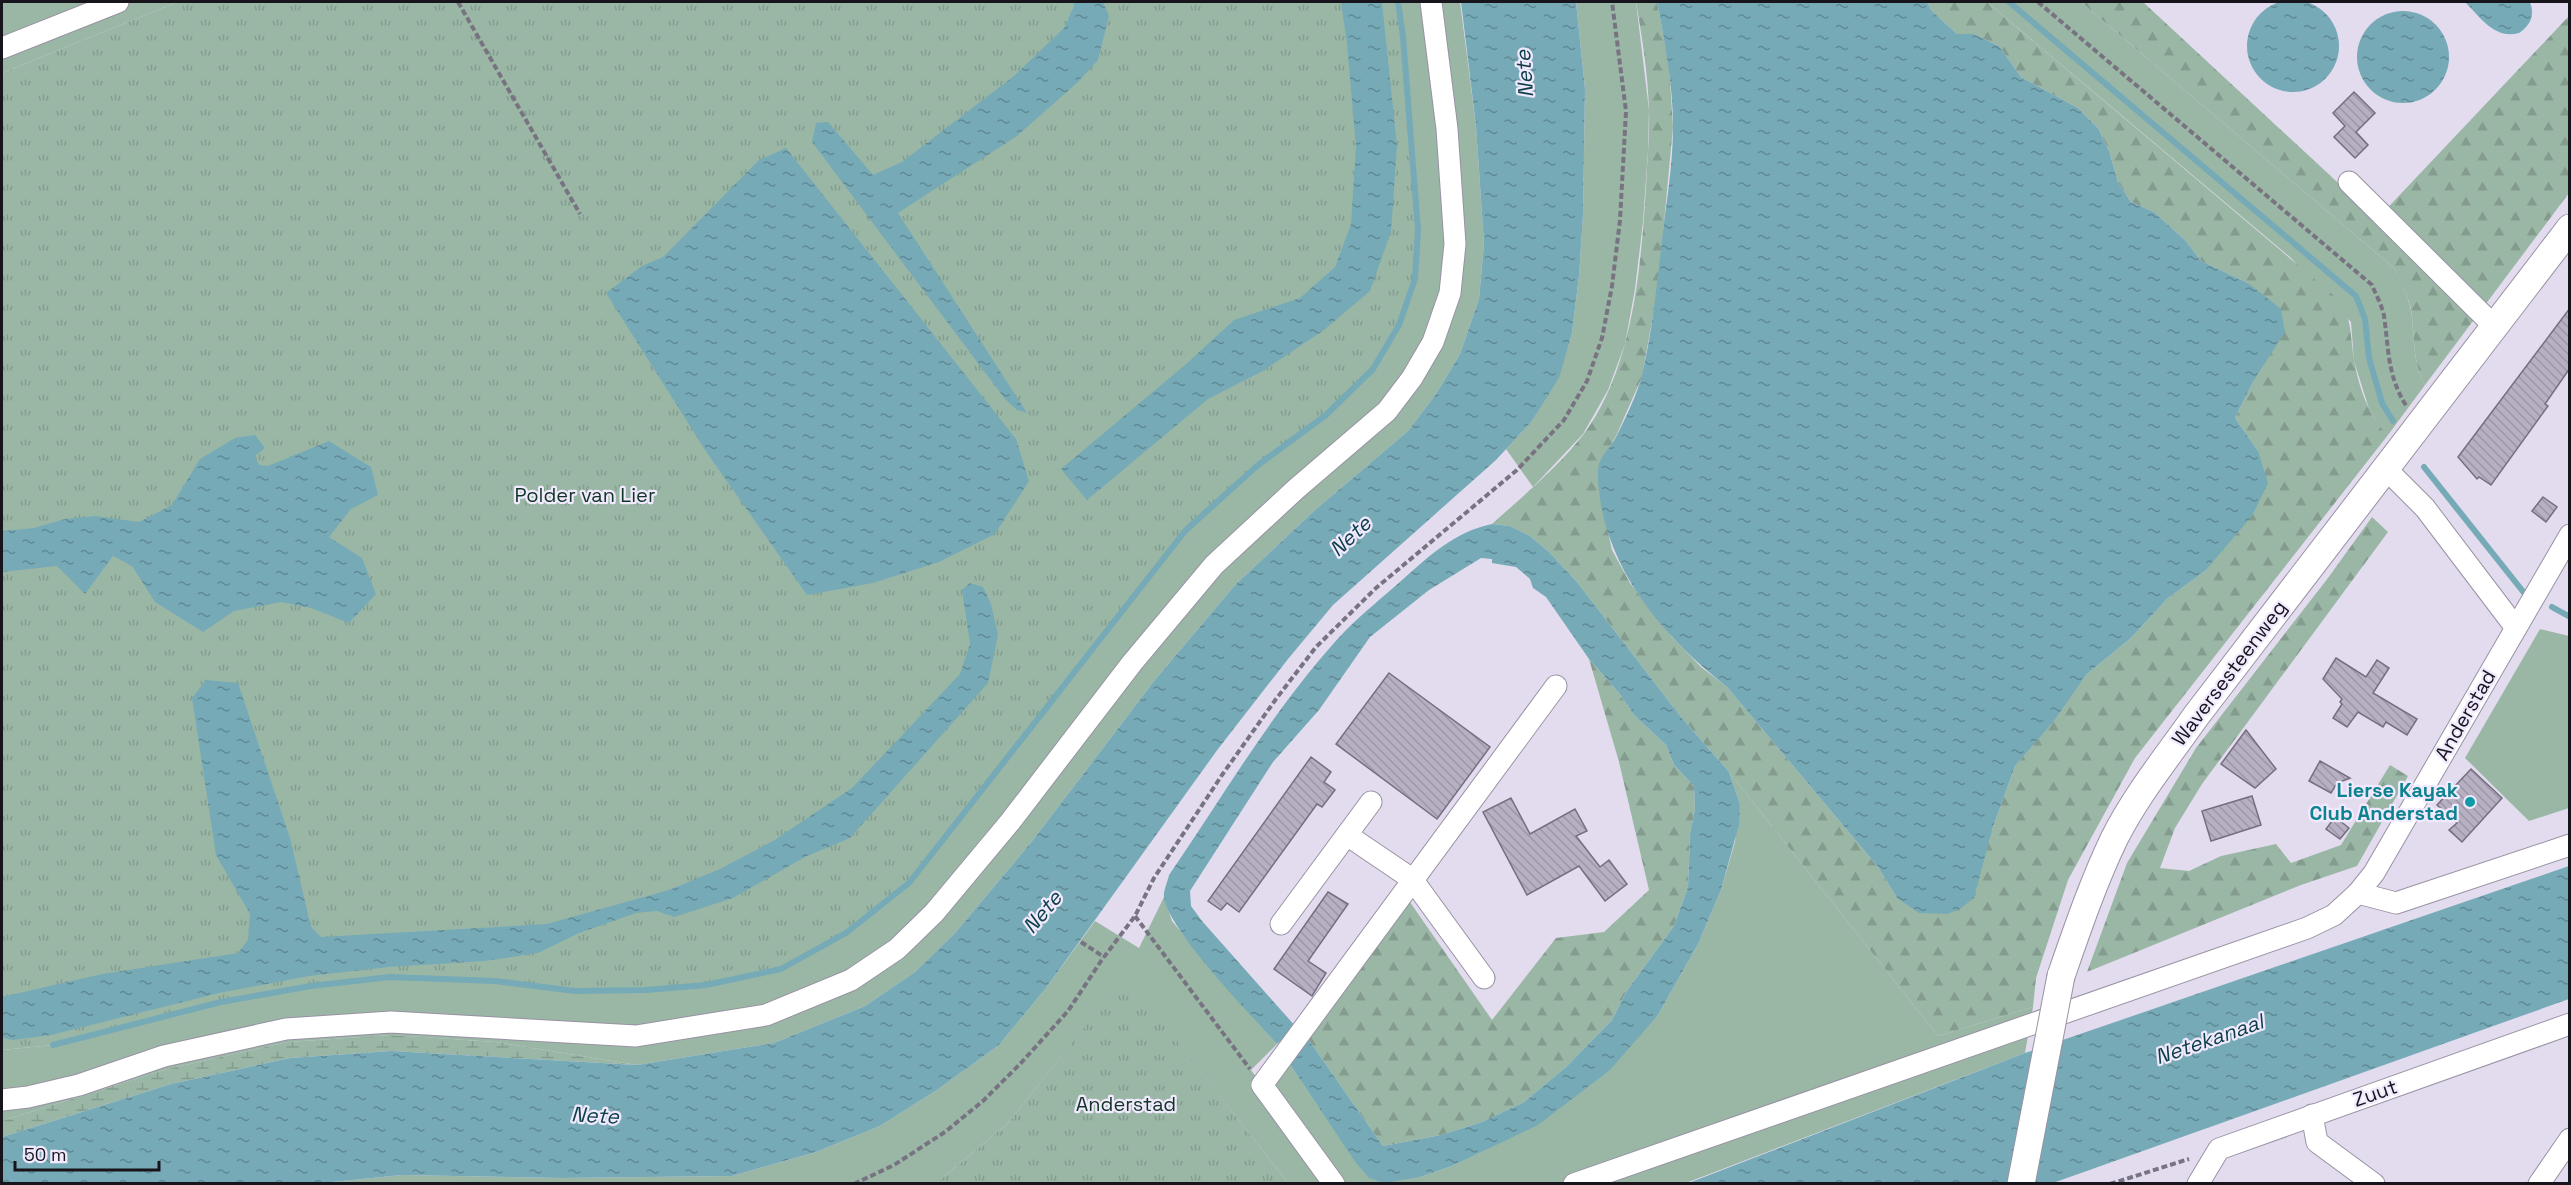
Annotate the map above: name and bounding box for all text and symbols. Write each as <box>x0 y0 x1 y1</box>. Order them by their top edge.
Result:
water label: Nete <box>1509 48 1539 99</box>
park label: Polder van Lier <box>515 482 655 508</box>
water label: Nete <box>1323 509 1378 562</box>
street label: Waversesteenweg <box>2166 595 2292 751</box>
street label: Anderstad <box>2429 665 2501 765</box>
place label: Lierse Kayak Club Anderstad <box>2309 777 2458 826</box>
marker: Lierse Kayak Club Anderstad <box>2463 795 2477 809</box>
water label: Nete <box>1016 884 1069 939</box>
water label: Netekanaal <box>2151 1007 2270 1070</box>
street label: Zuut <box>2349 1073 2401 1113</box>
park label: Anderstad <box>1076 1091 1176 1117</box>
water label: Nete <box>570 1100 621 1130</box>
scale bar <box>15 1134 159 1172</box>
text: 50 m <box>24 1143 66 1166</box>

